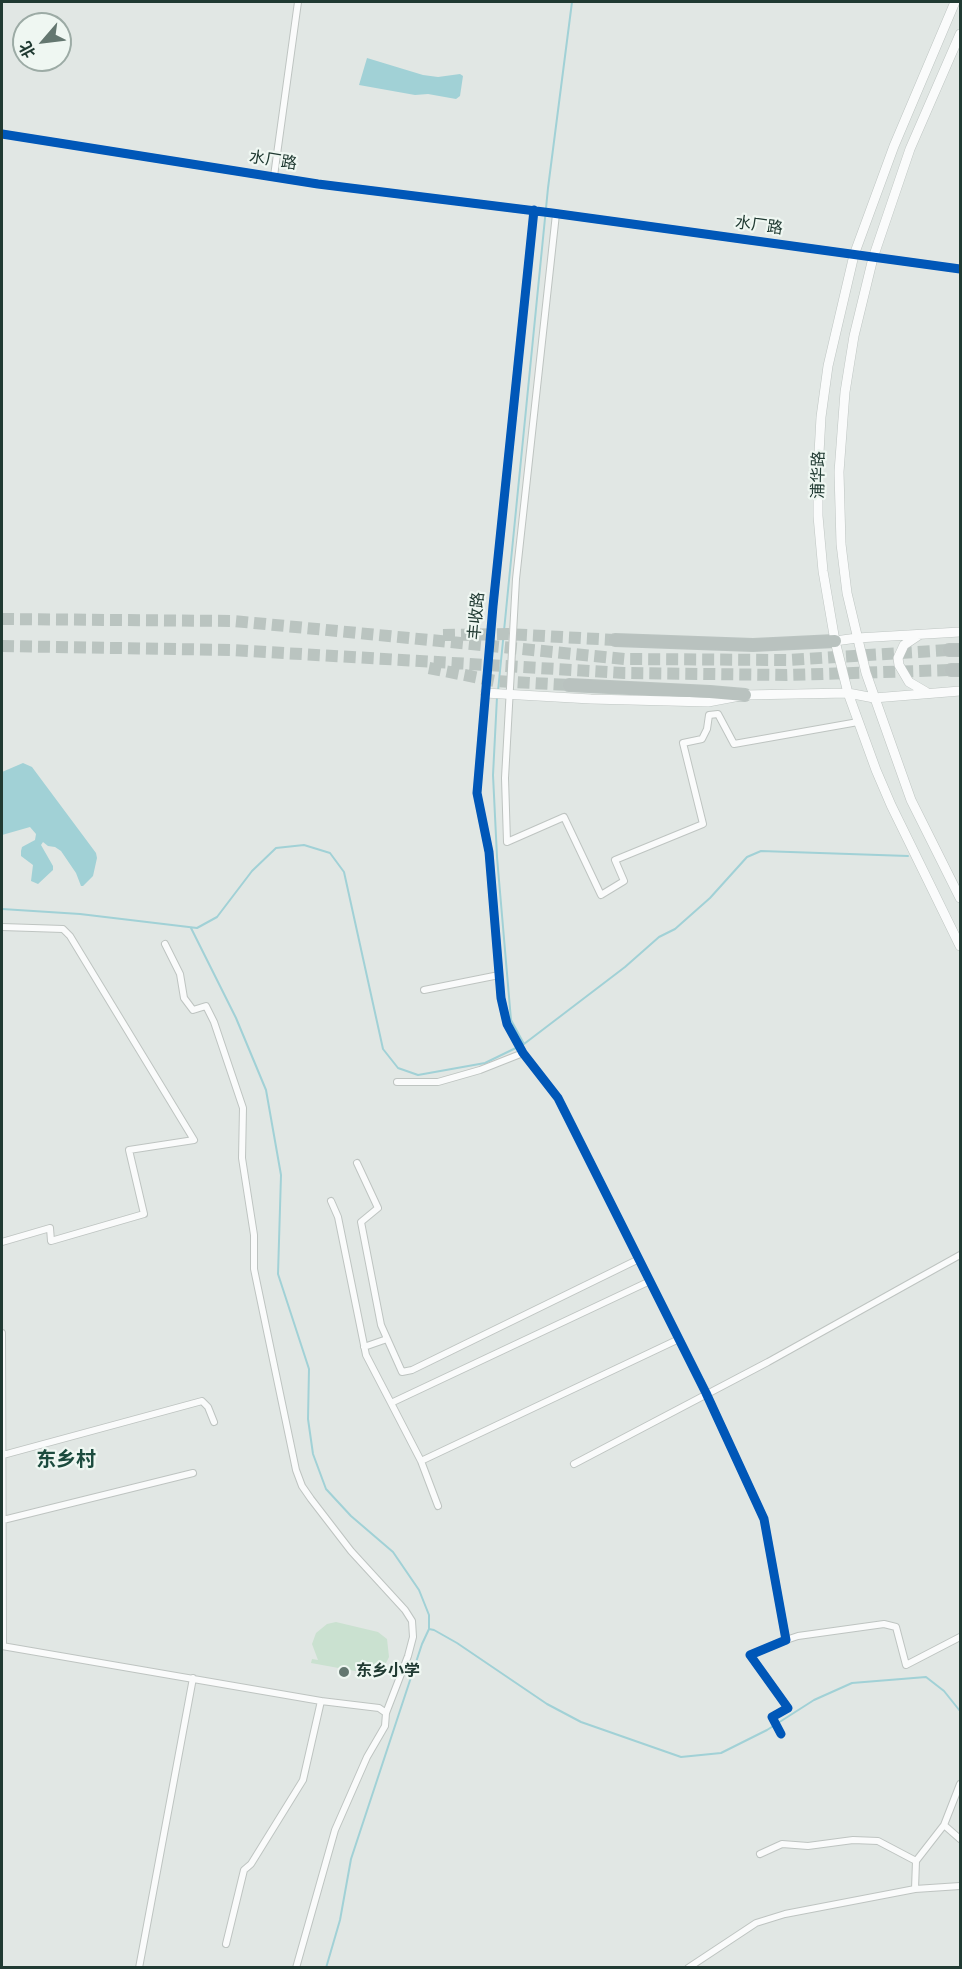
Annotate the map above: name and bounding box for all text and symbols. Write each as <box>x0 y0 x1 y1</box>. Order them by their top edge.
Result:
north arrow <box>12 12 72 72</box>
text: 北 <box>16 39 39 61</box>
street label: 水厂路 <box>248 148 298 174</box>
street label: 水厂路 <box>734 213 784 239</box>
street label: 浦华路 <box>809 451 829 499</box>
street label: 丰收路 <box>465 591 489 641</box>
district label: 东乡村 <box>36 1448 96 1472</box>
place label: 东乡小学 <box>356 1662 420 1682</box>
marker: 东乡小学 <box>337 1665 351 1679</box>

